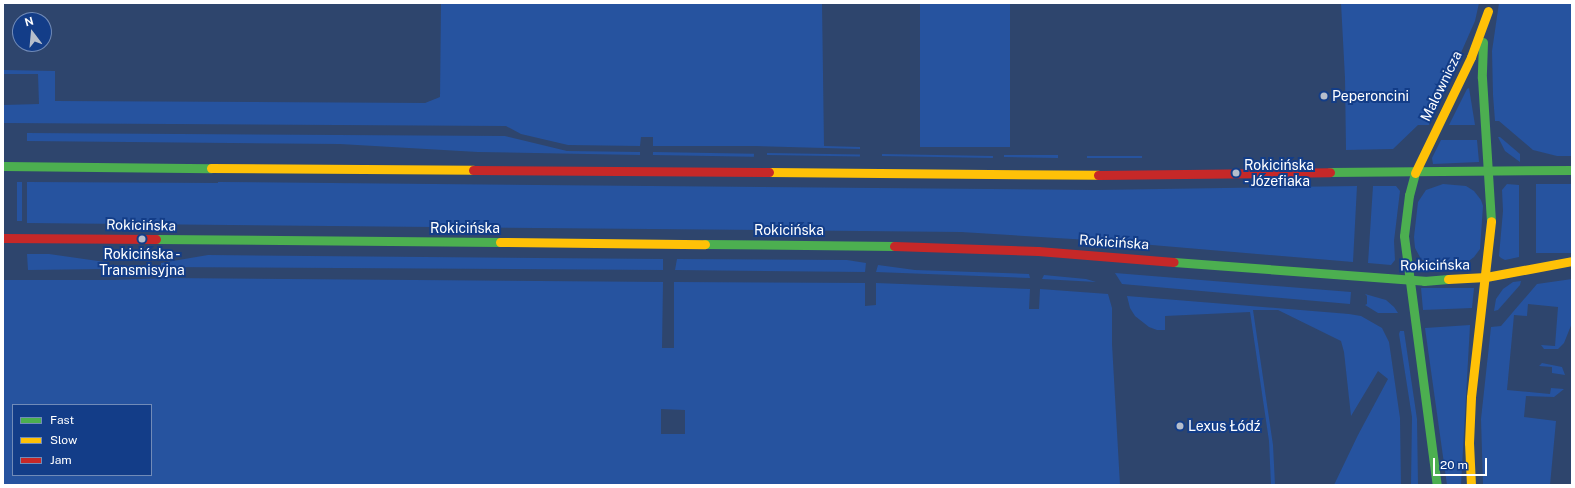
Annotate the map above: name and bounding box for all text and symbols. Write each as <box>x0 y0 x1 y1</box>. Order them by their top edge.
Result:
north arrow <box>12 12 52 52</box>
text: N <box>23 14 35 28</box>
street label: Malownicza <box>1417 48 1465 124</box>
place label: Peperoncini <box>1332 88 1409 104</box>
marker: Peperoncini <box>1319 91 1329 101</box>
place label: Rokicińska - Józefiaka <box>1244 157 1314 190</box>
marker: Rokicińska - Józefiaka <box>1231 168 1241 178</box>
street label: Rokicińska <box>106 216 176 234</box>
street label: Rokicińska <box>430 220 500 236</box>
street label: Rokicińska <box>754 222 824 238</box>
street label: Rokicińska <box>1078 231 1150 253</box>
marker: Rokicińska - Transmisyjna <box>137 234 147 244</box>
place label: Rokicińska - Transmisyjna <box>99 246 185 278</box>
street label: Rokicińska <box>1400 256 1470 274</box>
legend <box>12 404 152 476</box>
text: Fast <box>50 413 74 427</box>
place label: Lexus Łódź <box>1188 418 1261 434</box>
marker: Lexus Łódź <box>1175 421 1185 431</box>
text: Slow <box>50 433 77 447</box>
scale bar <box>1435 450 1489 476</box>
text: Jam <box>50 453 72 467</box>
text: 20 m <box>1440 458 1468 472</box>

